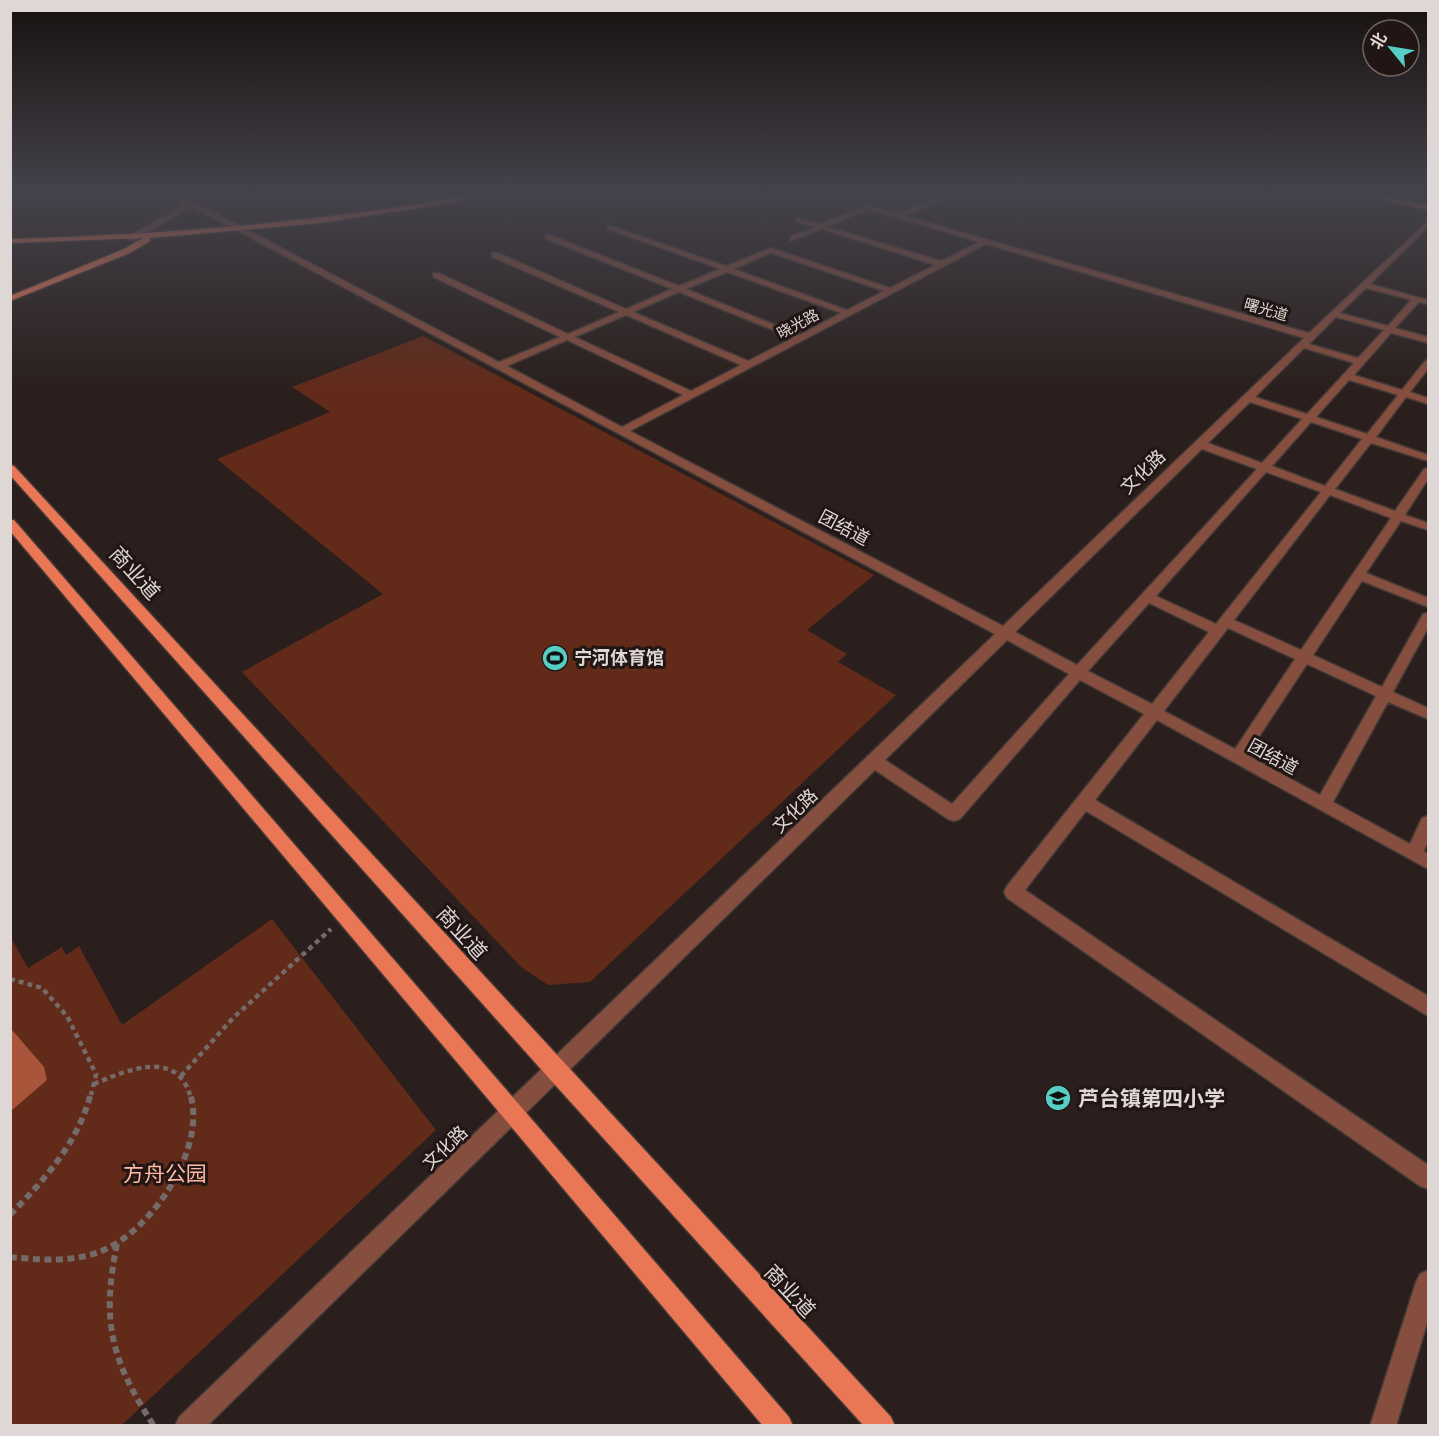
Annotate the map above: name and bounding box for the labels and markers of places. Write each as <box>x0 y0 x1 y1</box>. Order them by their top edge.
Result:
sports icon: 宁河体育馆 <box>540 643 570 673</box>
place label: 宁河体育馆 <box>574 647 664 669</box>
school or university icon: 芦台镇第四小学 <box>1043 1083 1073 1113</box>
place label: 芦台镇第四小学 <box>1078 1086 1225 1111</box>

